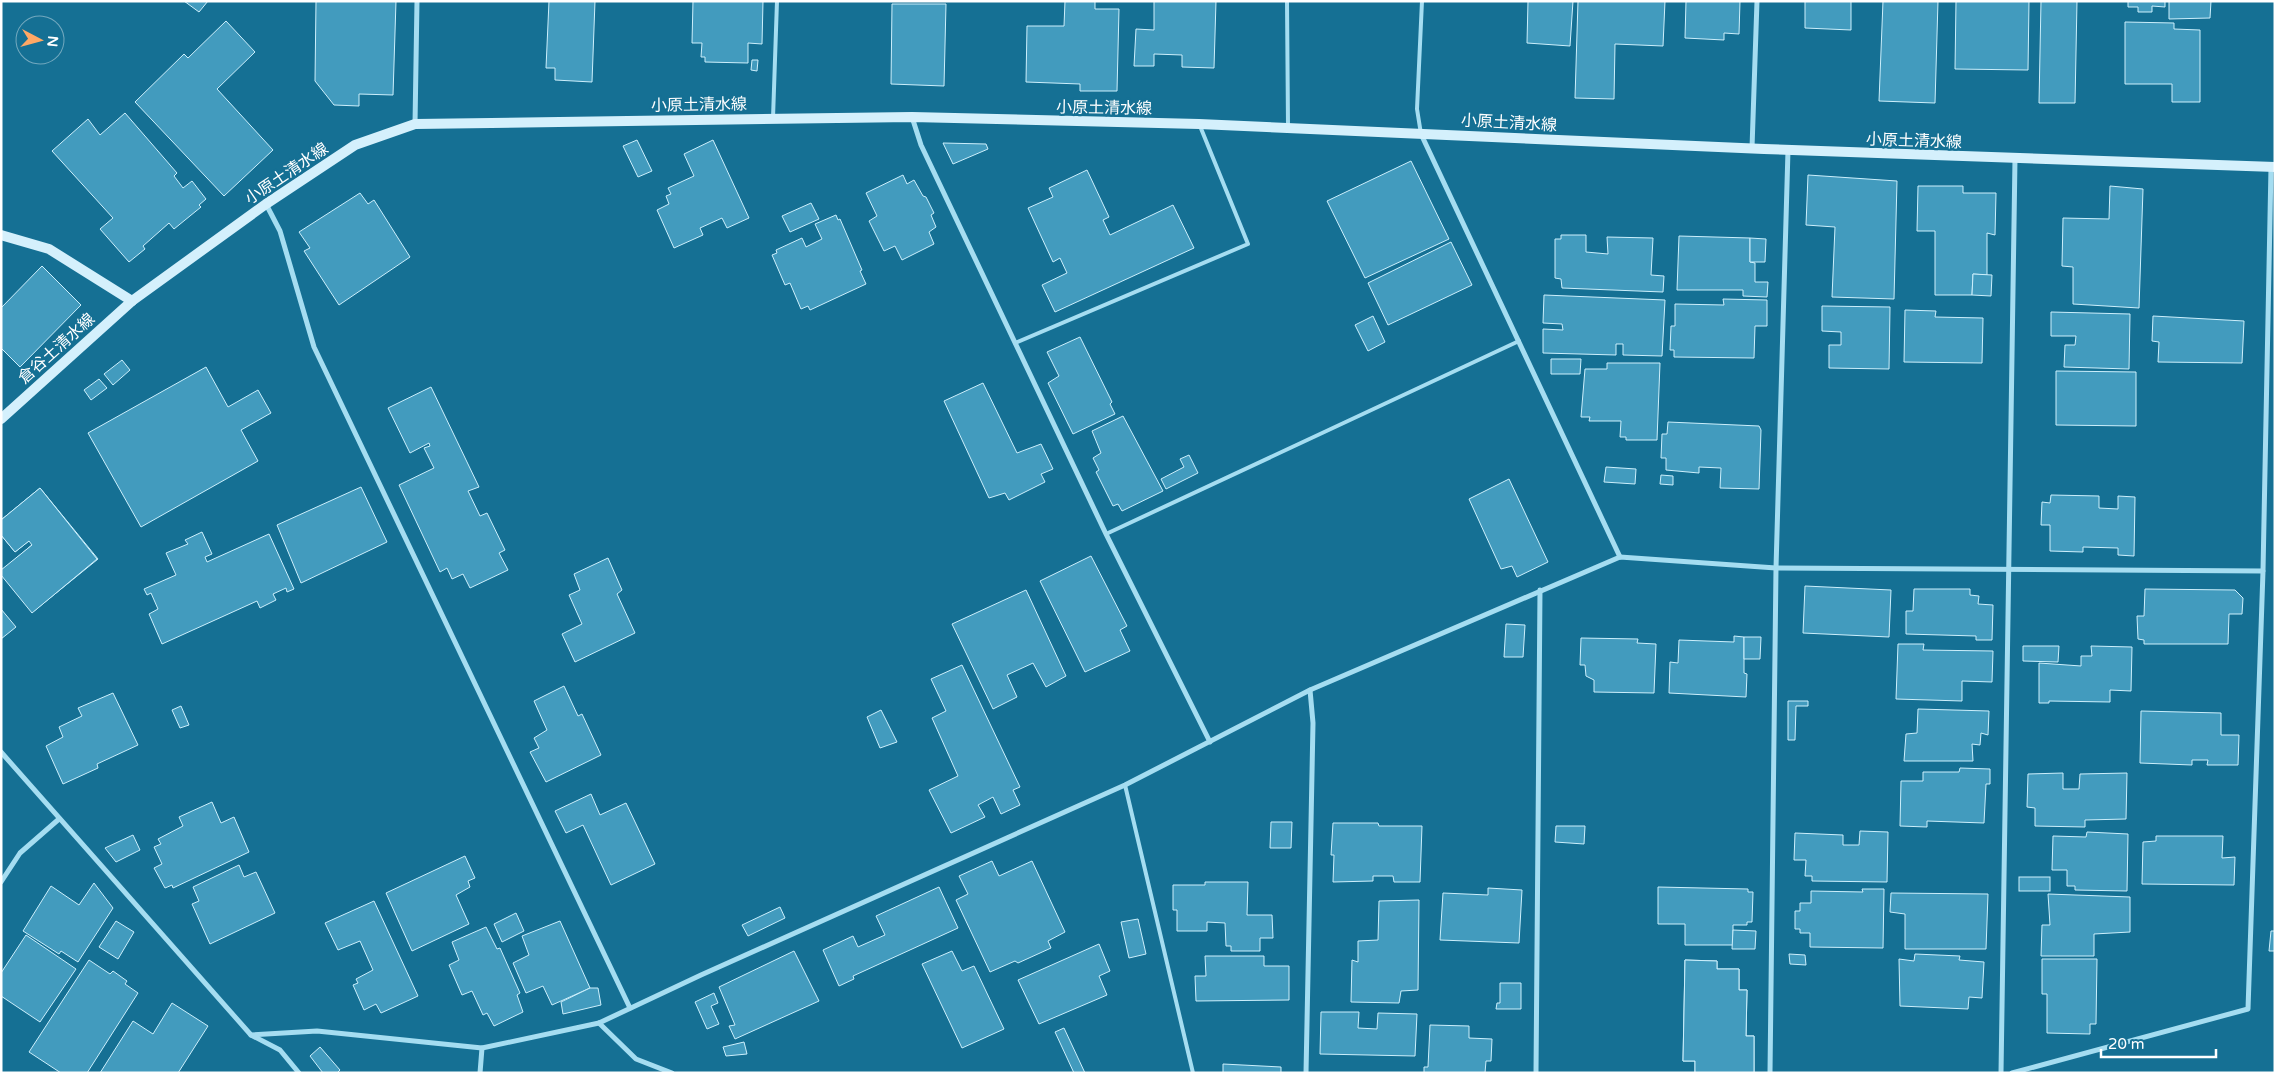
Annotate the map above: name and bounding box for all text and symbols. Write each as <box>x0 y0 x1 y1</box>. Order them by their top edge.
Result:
north arrow <box>15 15 65 65</box>
text: N <box>43 35 61 48</box>
street label: 小原土清水線 <box>651 94 747 116</box>
street label: 小原土清水線 <box>1056 97 1152 119</box>
street label: 小原土清水線 <box>1460 110 1557 135</box>
street label: 小原土清水線 <box>1866 129 1962 153</box>
street label: 小原土清水線 <box>241 139 332 209</box>
street label: 倉谷土清水線 <box>14 309 99 388</box>
scale bar <box>2101 1026 2216 1058</box>
text: 20 m <box>2108 1035 2145 1053</box>

